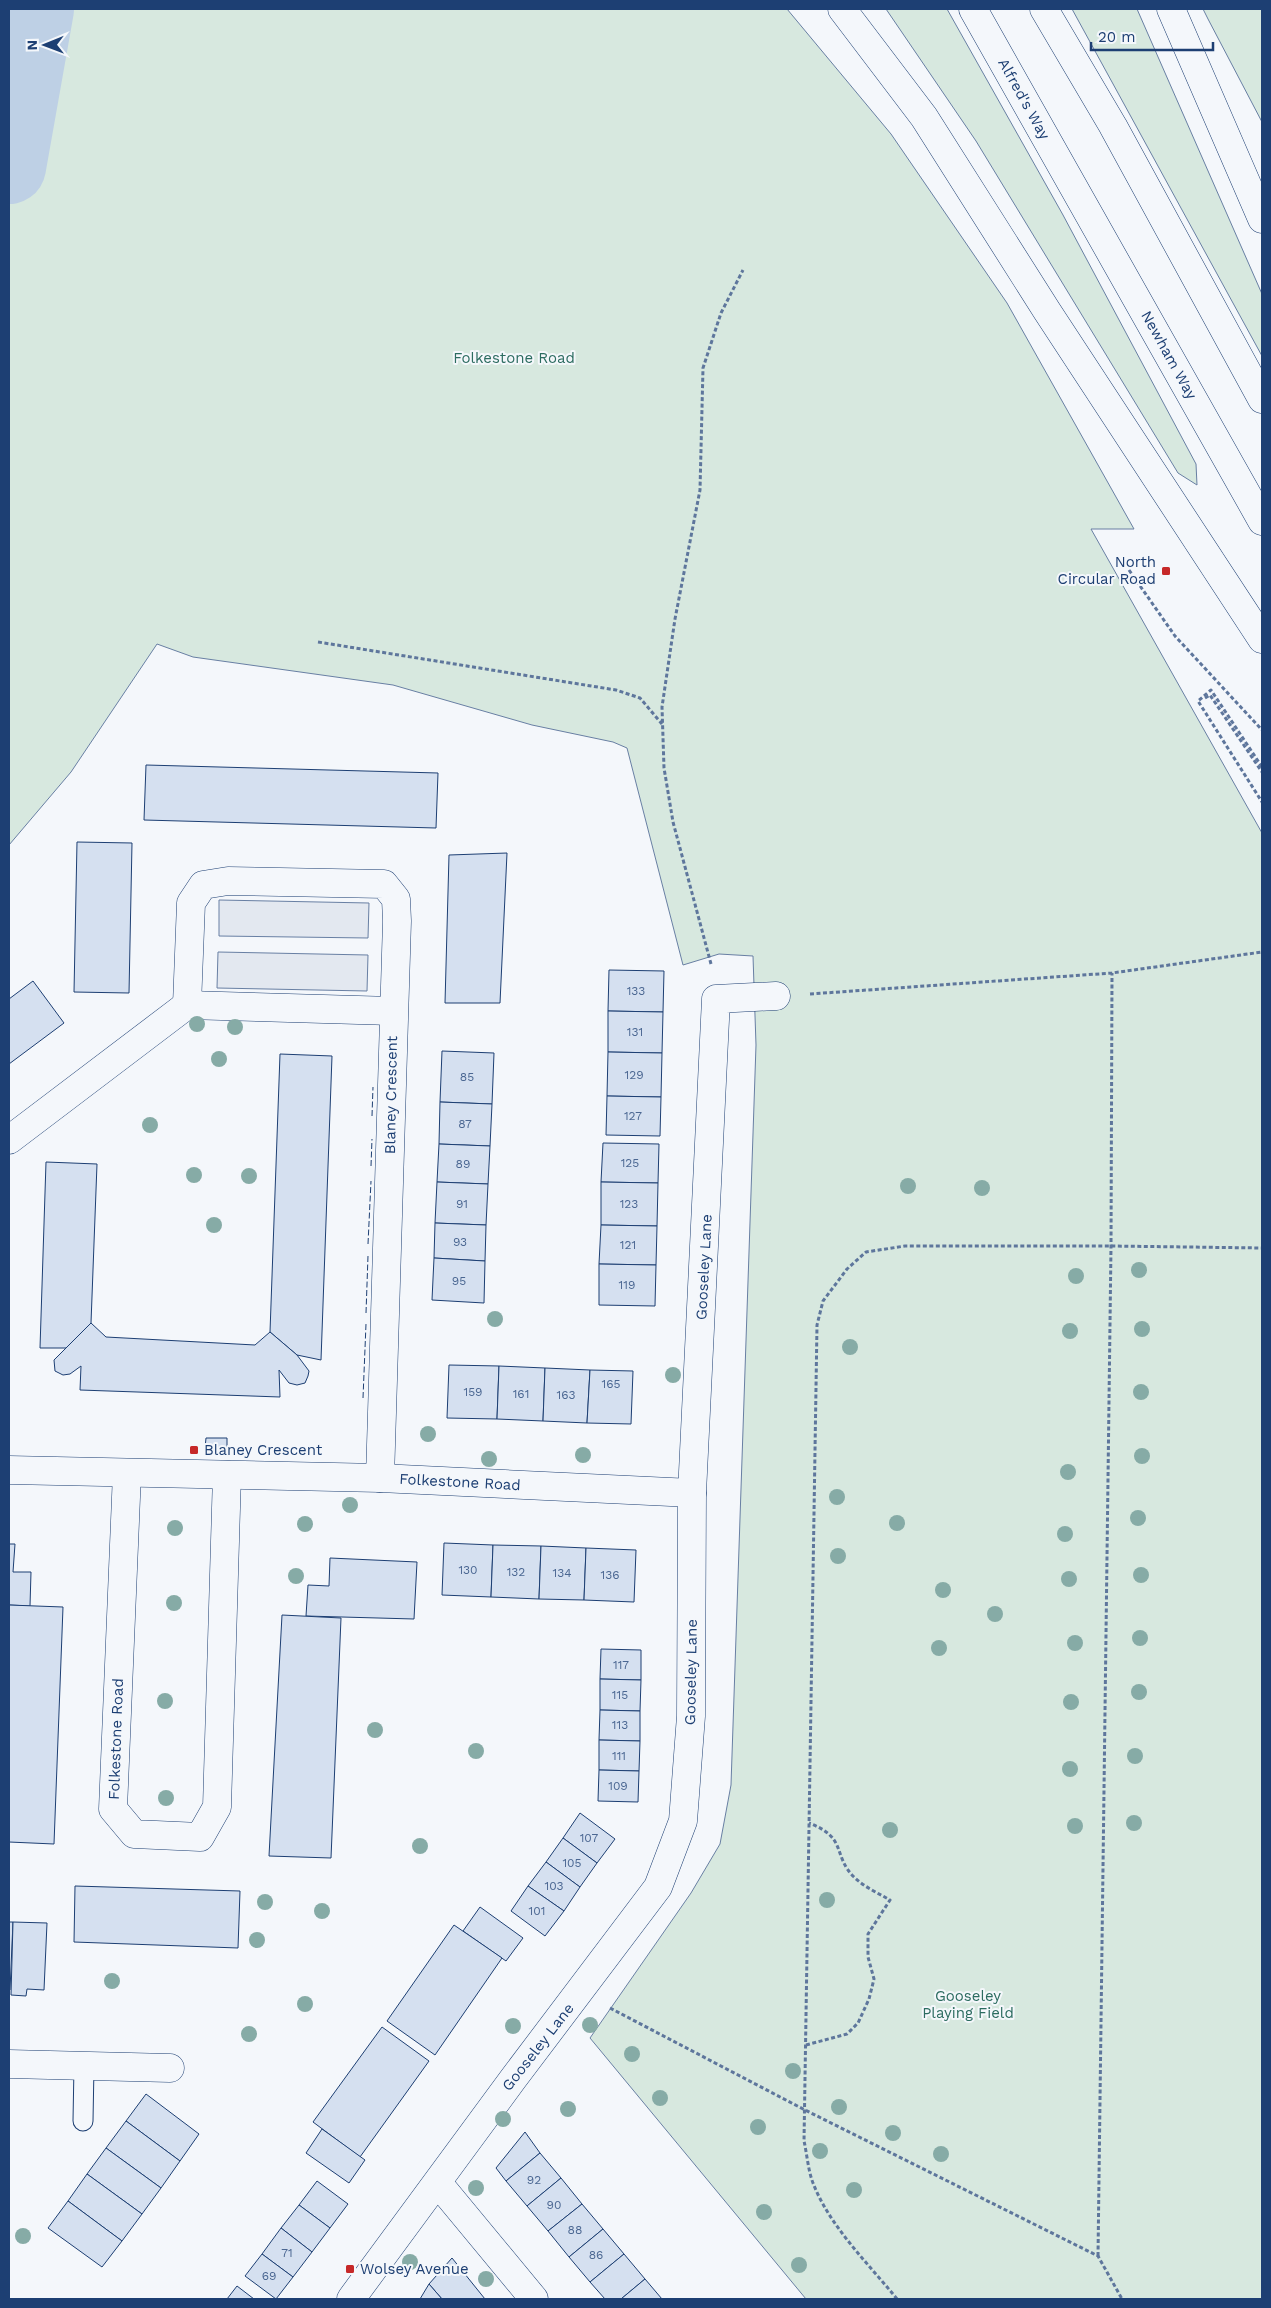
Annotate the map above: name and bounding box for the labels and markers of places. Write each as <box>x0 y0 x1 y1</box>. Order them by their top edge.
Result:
place label: North Circular Road <box>1058 553 1156 588</box>
marker: North Circular Road <box>1160 565 1172 577</box>
place label: Blaney Crescent <box>204 1441 323 1459</box>
marker: Blaney Crescent <box>188 1444 200 1456</box>
place label: Wolsey Avenue <box>360 2260 469 2278</box>
marker: Wolsey Avenue <box>344 2263 356 2275</box>

